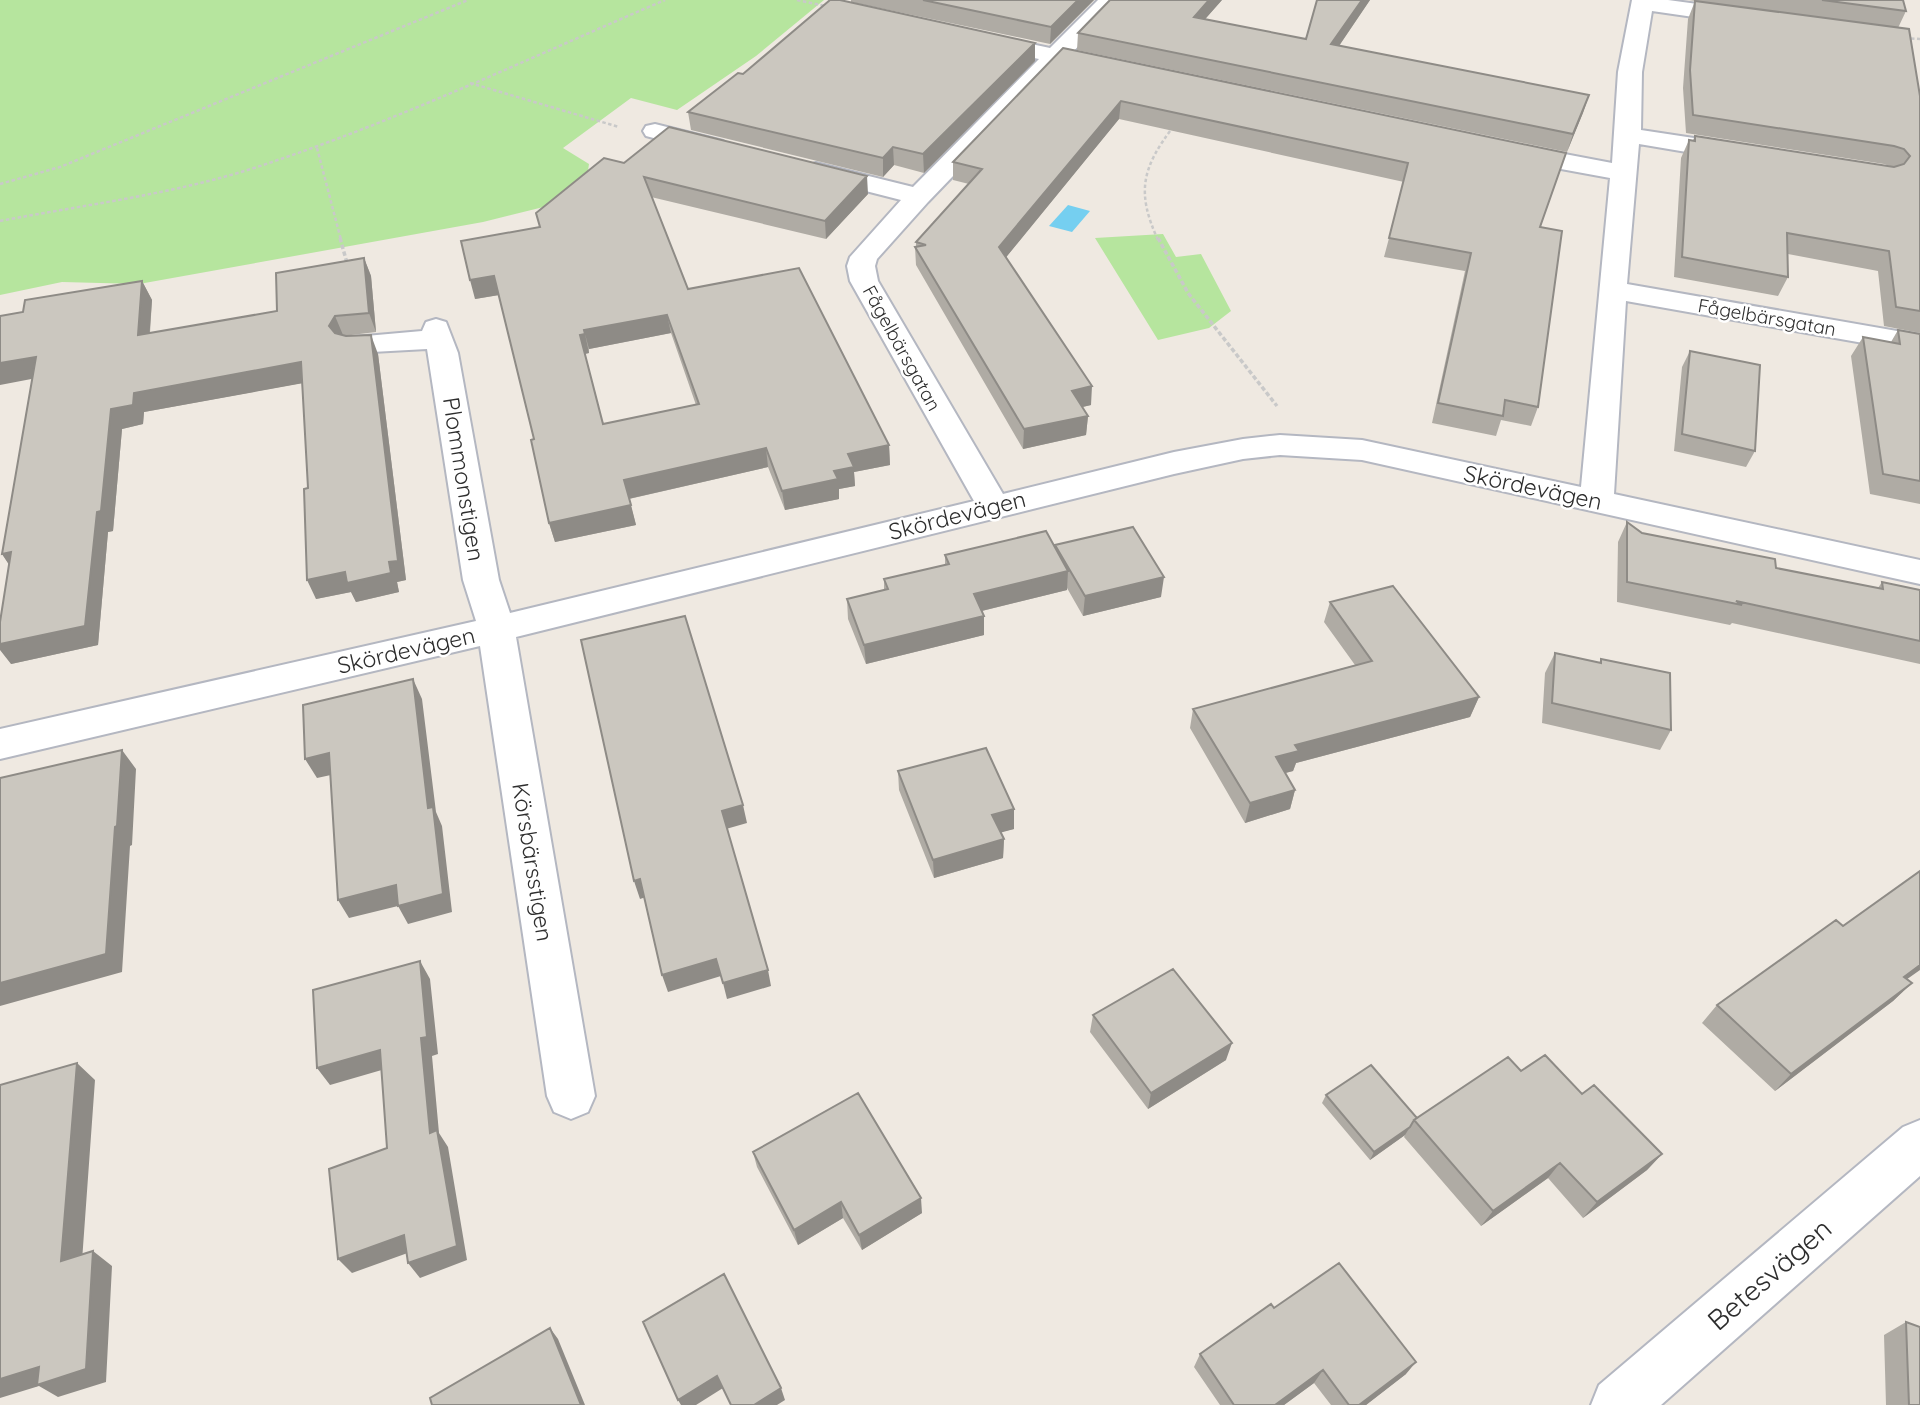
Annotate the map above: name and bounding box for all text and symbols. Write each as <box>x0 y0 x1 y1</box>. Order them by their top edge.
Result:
street label: Fågelbärsgatan <box>858 281 946 415</box>
street label: Fågelbärsgatan <box>1696 293 1838 341</box>
street label: Plommonstigen <box>437 395 491 563</box>
street label: Skördevägen <box>1461 458 1605 516</box>
street label: Skördevägen <box>885 484 1029 546</box>
street label: Skördevägen <box>334 620 478 680</box>
street label: Körsbärsstigen <box>506 781 560 943</box>
street label: Betesvägen <box>1700 1211 1838 1337</box>

